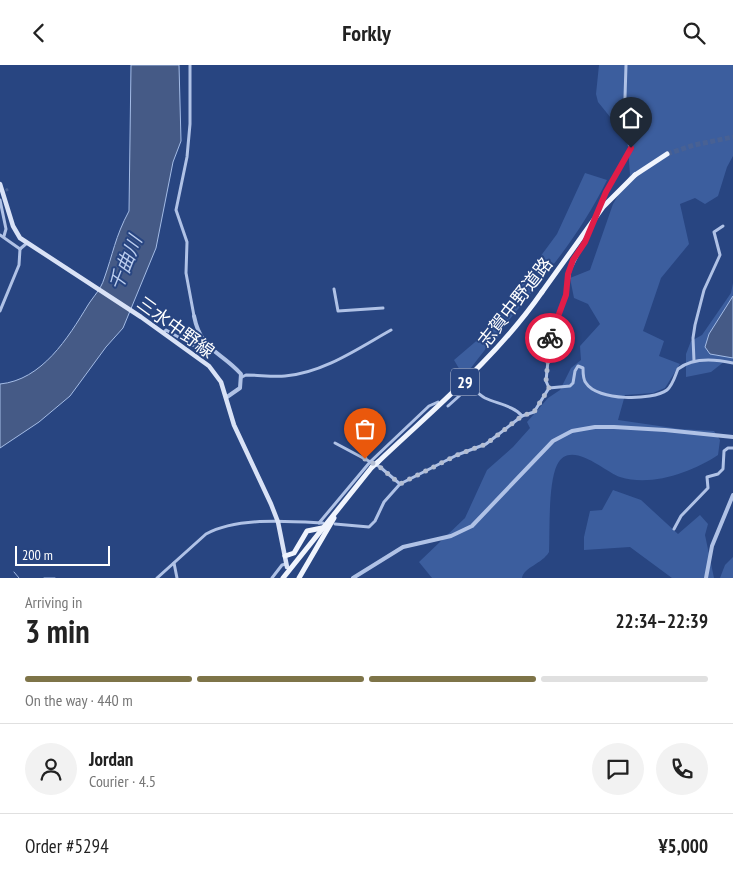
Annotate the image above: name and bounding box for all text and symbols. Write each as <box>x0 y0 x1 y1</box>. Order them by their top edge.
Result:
icon: back <box>25 19 53 47</box>
text: Forkly <box>342 19 391 47</box>
icon: search <box>680 19 708 47</box>
pin <box>610 97 652 148</box>
icon: home <box>617 104 645 132</box>
water label: 千曲川 <box>103 230 148 294</box>
street label: 志賀中野道路 <box>473 252 557 352</box>
street label: 三水中野線 <box>133 291 219 363</box>
courier <box>525 313 575 363</box>
icon: bike <box>536 324 564 352</box>
road number: 29 <box>451 369 479 395</box>
pin <box>344 408 386 459</box>
icon: bag <box>351 415 379 443</box>
scale bar <box>15 543 110 566</box>
text: 200 m <box>22 546 53 564</box>
text: Arriving in <box>25 592 82 612</box>
text: 22:34–22:39 <box>615 609 708 633</box>
text: 3 min <box>25 610 90 652</box>
text: On the way · 440 m <box>25 690 133 710</box>
button: person <box>25 743 77 795</box>
button: chat <box>592 743 644 795</box>
button: phone <box>656 743 708 795</box>
text: Jordan <box>89 747 133 771</box>
text: Courier · 4.5 <box>89 771 156 791</box>
text: Order #5294 <box>25 834 109 858</box>
text: ¥5,000 <box>658 834 708 858</box>

